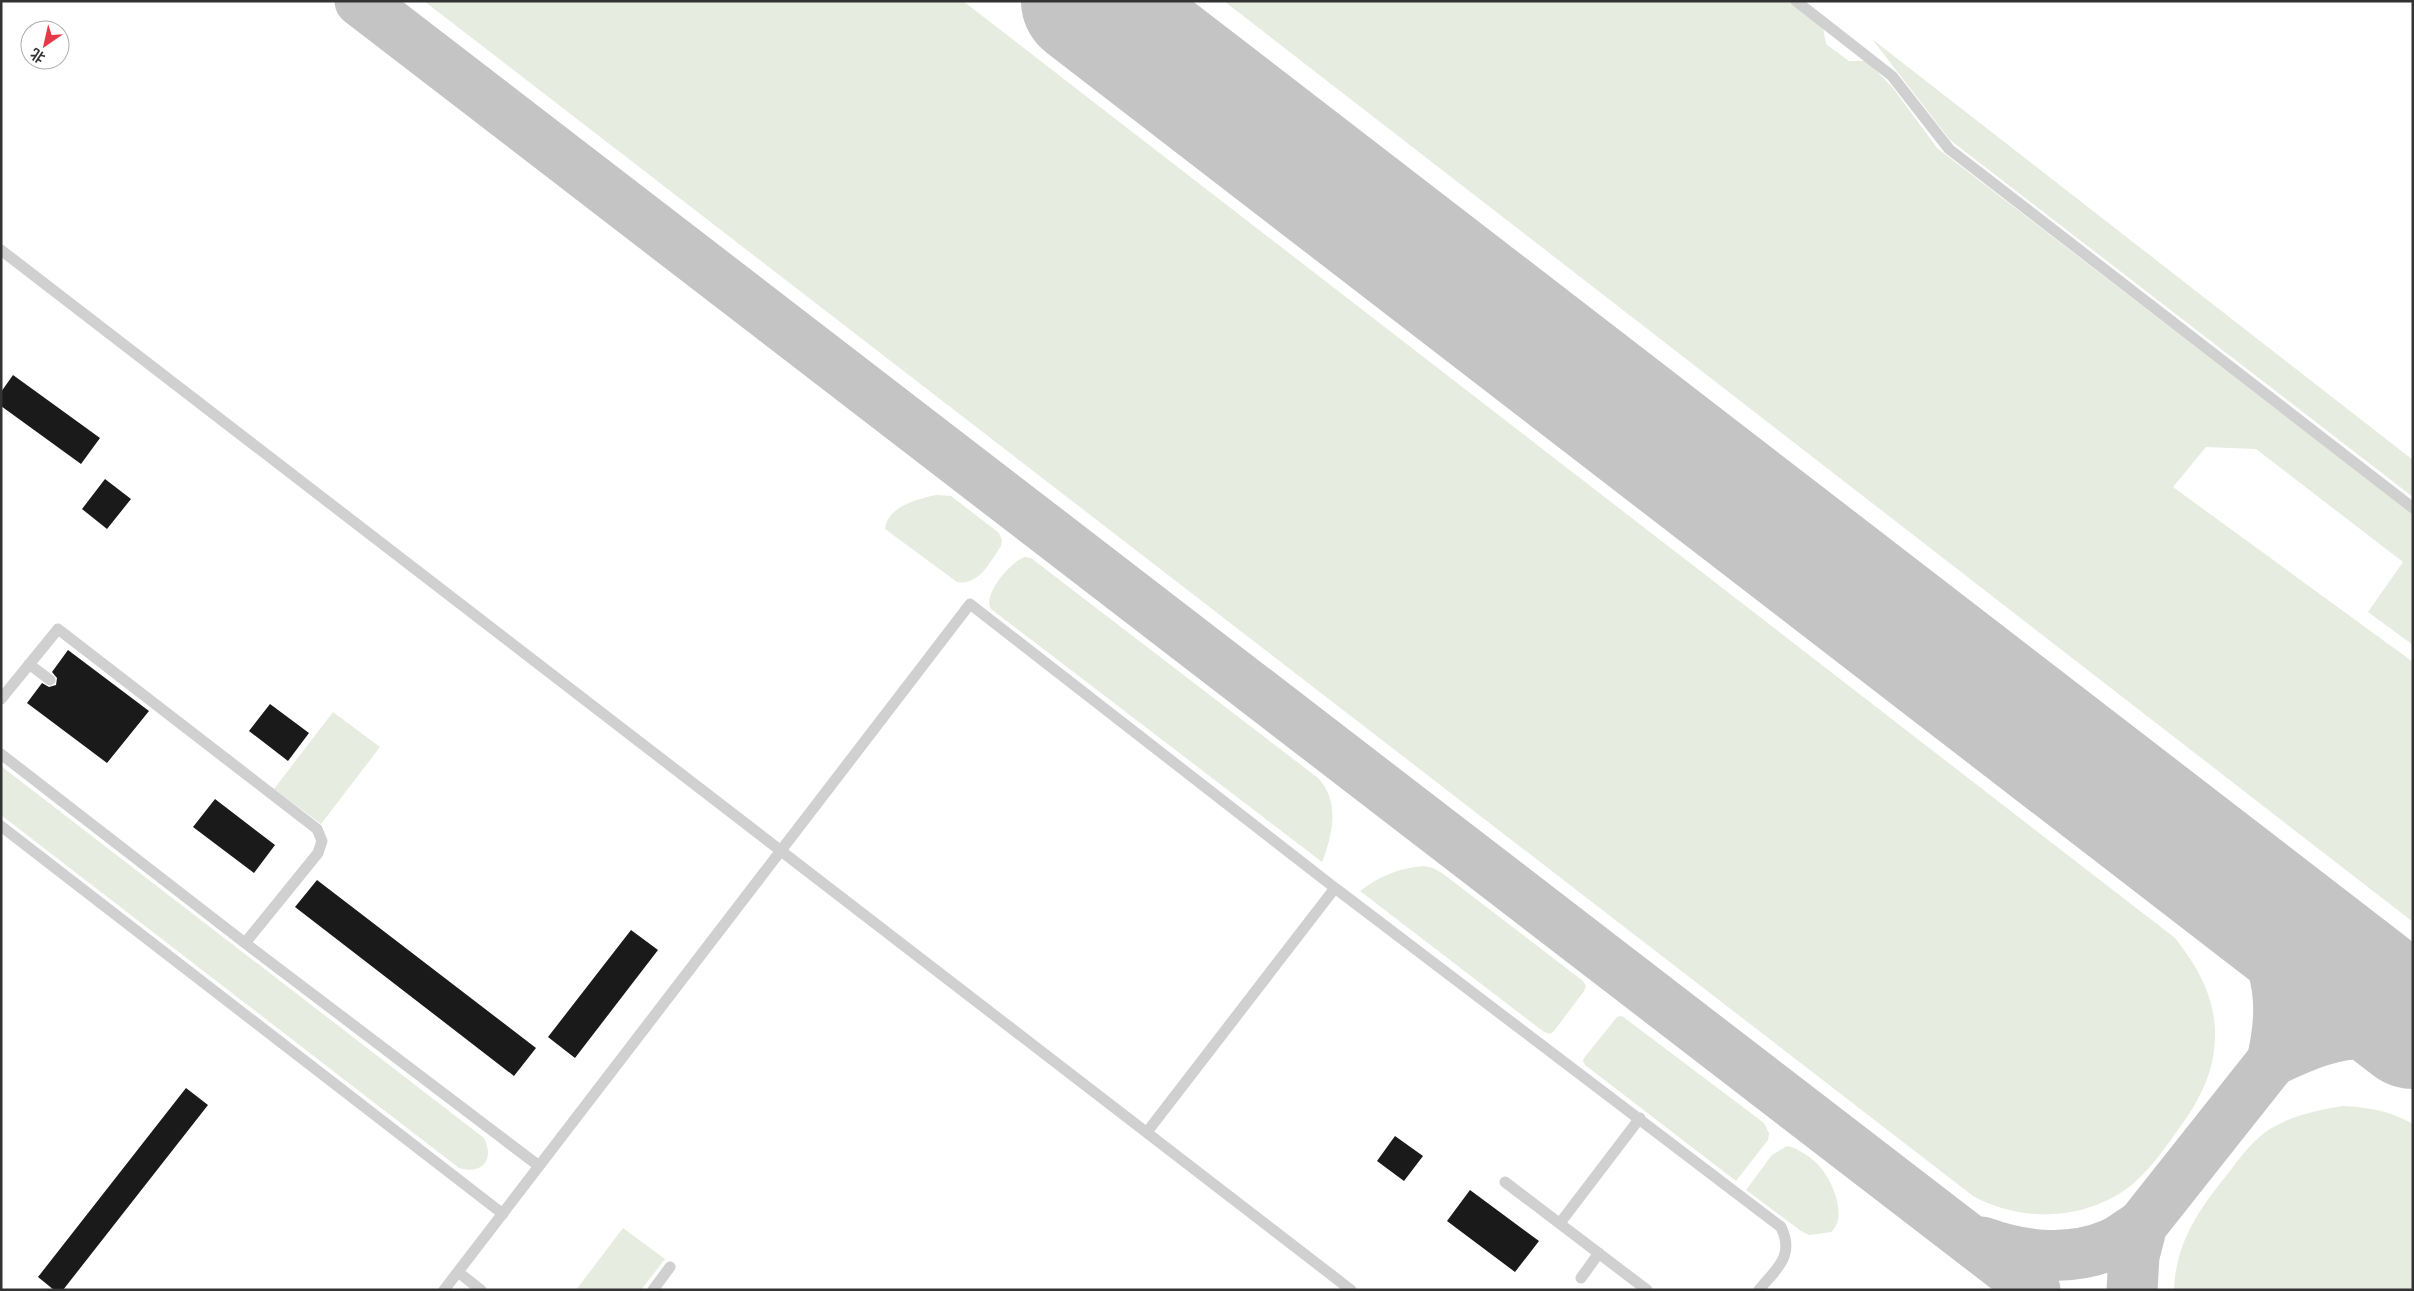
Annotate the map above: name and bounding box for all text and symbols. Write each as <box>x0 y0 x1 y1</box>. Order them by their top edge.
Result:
north arrow <box>20 20 70 70</box>
text: 北 <box>27 44 49 67</box>

